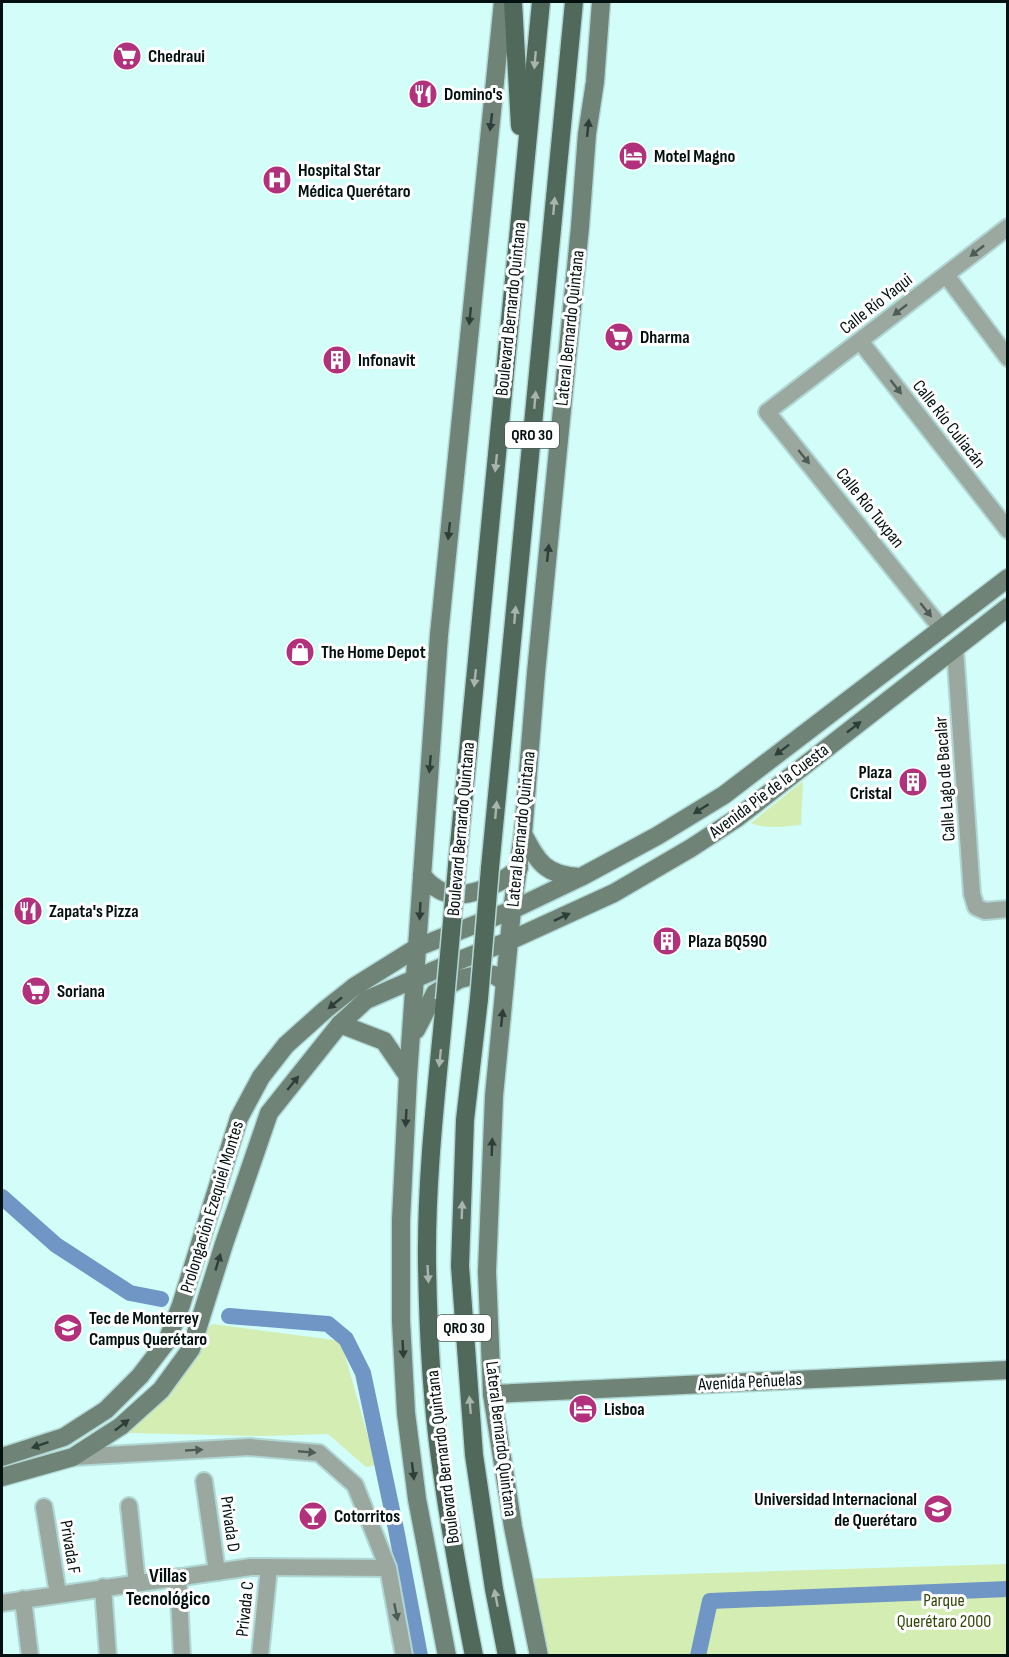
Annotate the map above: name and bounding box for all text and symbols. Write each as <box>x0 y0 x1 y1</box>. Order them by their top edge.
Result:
supermarket icon: Chedraui <box>111 40 143 72</box>
place label: Chedraui <box>148 46 205 67</box>
one-way arrow <box>530 50 540 69</box>
restaurant icon: Domino's <box>407 78 439 110</box>
place label: Domino's <box>444 84 503 105</box>
one-way arrow <box>486 113 495 132</box>
one-way arrow <box>583 119 593 138</box>
hotel icon: Motel Magno <box>617 140 649 172</box>
place label: Motel Magno <box>654 146 736 167</box>
place label: Hospital Star Médica Querétaro <box>298 160 411 202</box>
hospital icon: Hospital Star Médica Querétaro <box>261 164 293 196</box>
one-way arrow <box>549 197 559 216</box>
street label: Boulevard Bernardo Quintana <box>491 221 531 397</box>
one-way arrow <box>969 244 984 256</box>
street label: Lateral Bernardo Quintana <box>551 249 589 407</box>
street label: Calle Río Yaqui <box>836 269 916 339</box>
one-way arrow <box>892 304 907 316</box>
one-way arrow <box>465 307 475 326</box>
supermarket icon: Dharma <box>603 321 635 353</box>
place label: Dharma <box>640 327 690 348</box>
building icon: Infonavit <box>321 344 353 376</box>
place label: Infonavit <box>358 350 416 371</box>
street label: Calle Río Culiacán <box>908 376 990 472</box>
one-way arrow <box>890 379 903 395</box>
one-way arrow <box>530 391 540 410</box>
road number: QRO 30 <box>505 422 559 448</box>
one-way arrow <box>798 449 811 465</box>
one-way arrow <box>491 453 501 472</box>
street label: Calle Río Tuxpan <box>831 464 909 552</box>
one-way arrow <box>444 522 454 541</box>
one-way arrow <box>543 543 553 562</box>
one-way arrow <box>919 602 931 617</box>
one-way arrow <box>510 606 520 625</box>
shop icon: The Home Depot <box>284 636 316 668</box>
place label: The Home Depot <box>321 642 426 663</box>
one-way arrow <box>470 668 480 687</box>
street label: Calle Lago de Bacalar <box>930 716 960 842</box>
one-way arrow <box>847 721 862 733</box>
street label: Avenida Pie de la Cuesta <box>704 739 833 843</box>
street label: Boulevard Bernardo Quintana <box>443 741 479 917</box>
one-way arrow <box>775 744 790 756</box>
street label: Lateral Bernardo Quintana <box>502 750 540 908</box>
one-way arrow <box>425 754 435 773</box>
place label: Plaza Cristal <box>850 762 892 804</box>
building icon: Plaza Cristal <box>897 766 929 798</box>
one-way arrow <box>491 800 501 819</box>
one-way arrow <box>693 803 709 814</box>
restaurant icon: Zapata's Pizza <box>12 895 44 927</box>
place label: Zapata's Pizza <box>49 901 139 922</box>
one-way arrow <box>415 902 425 921</box>
one-way arrow <box>554 912 571 921</box>
building icon: Plaza BQ590 <box>651 925 683 957</box>
place label: Plaza BQ590 <box>688 931 767 952</box>
supermarket icon: Soriana <box>20 975 52 1007</box>
place label: Soriana <box>57 981 105 1002</box>
one-way arrow <box>327 996 342 1008</box>
one-way arrow <box>497 1008 507 1027</box>
one-way arrow <box>435 1049 445 1068</box>
one-way arrow <box>286 1076 298 1091</box>
one-way arrow <box>401 1108 411 1127</box>
street label: Prolongación Ezequiel Montes <box>176 1119 248 1295</box>
one-way arrow <box>487 1137 497 1156</box>
one-way arrow <box>457 1201 466 1220</box>
one-way arrow <box>214 1253 224 1271</box>
one-way arrow <box>423 1264 432 1283</box>
place label: Tec de Monterrey Campus Querétaro <box>89 1308 207 1350</box>
school or university icon: Tec de Monterrey Campus Querétaro <box>52 1312 84 1344</box>
road number: QRO 30 <box>437 1315 491 1341</box>
one-way arrow <box>398 1339 407 1358</box>
street label: Lateral Bernardo Quintana <box>481 1360 521 1518</box>
street label: Boulevard Bernardo Quintana <box>422 1369 464 1545</box>
street label: Avenida Peñuelas <box>697 1369 802 1395</box>
hotel icon: Lisboa <box>567 1393 599 1425</box>
one-way arrow <box>465 1395 475 1414</box>
place label: Lisboa <box>604 1399 645 1420</box>
one-way arrow <box>114 1419 129 1431</box>
one-way arrow <box>31 1441 49 1450</box>
one-way arrow <box>185 1445 204 1455</box>
one-way arrow <box>298 1447 317 1457</box>
one-way arrow <box>409 1462 418 1481</box>
place label: Universidad Internacional de Querétaro <box>754 1489 917 1531</box>
school or university icon: Universidad Internacional de Querétaro <box>922 1493 954 1525</box>
street label: Privada D <box>216 1495 244 1553</box>
bar icon: Cotorritos <box>297 1500 329 1532</box>
place label: Cotorritos <box>334 1506 400 1527</box>
street label: Privada F <box>55 1519 85 1575</box>
district label: Villas Tecnológico <box>126 1564 210 1611</box>
street label: Privada C <box>232 1580 258 1638</box>
one-way arrow <box>491 1588 500 1607</box>
park label: Parque Querétaro 2000 <box>897 1590 991 1632</box>
one-way arrow <box>392 1603 401 1622</box>

